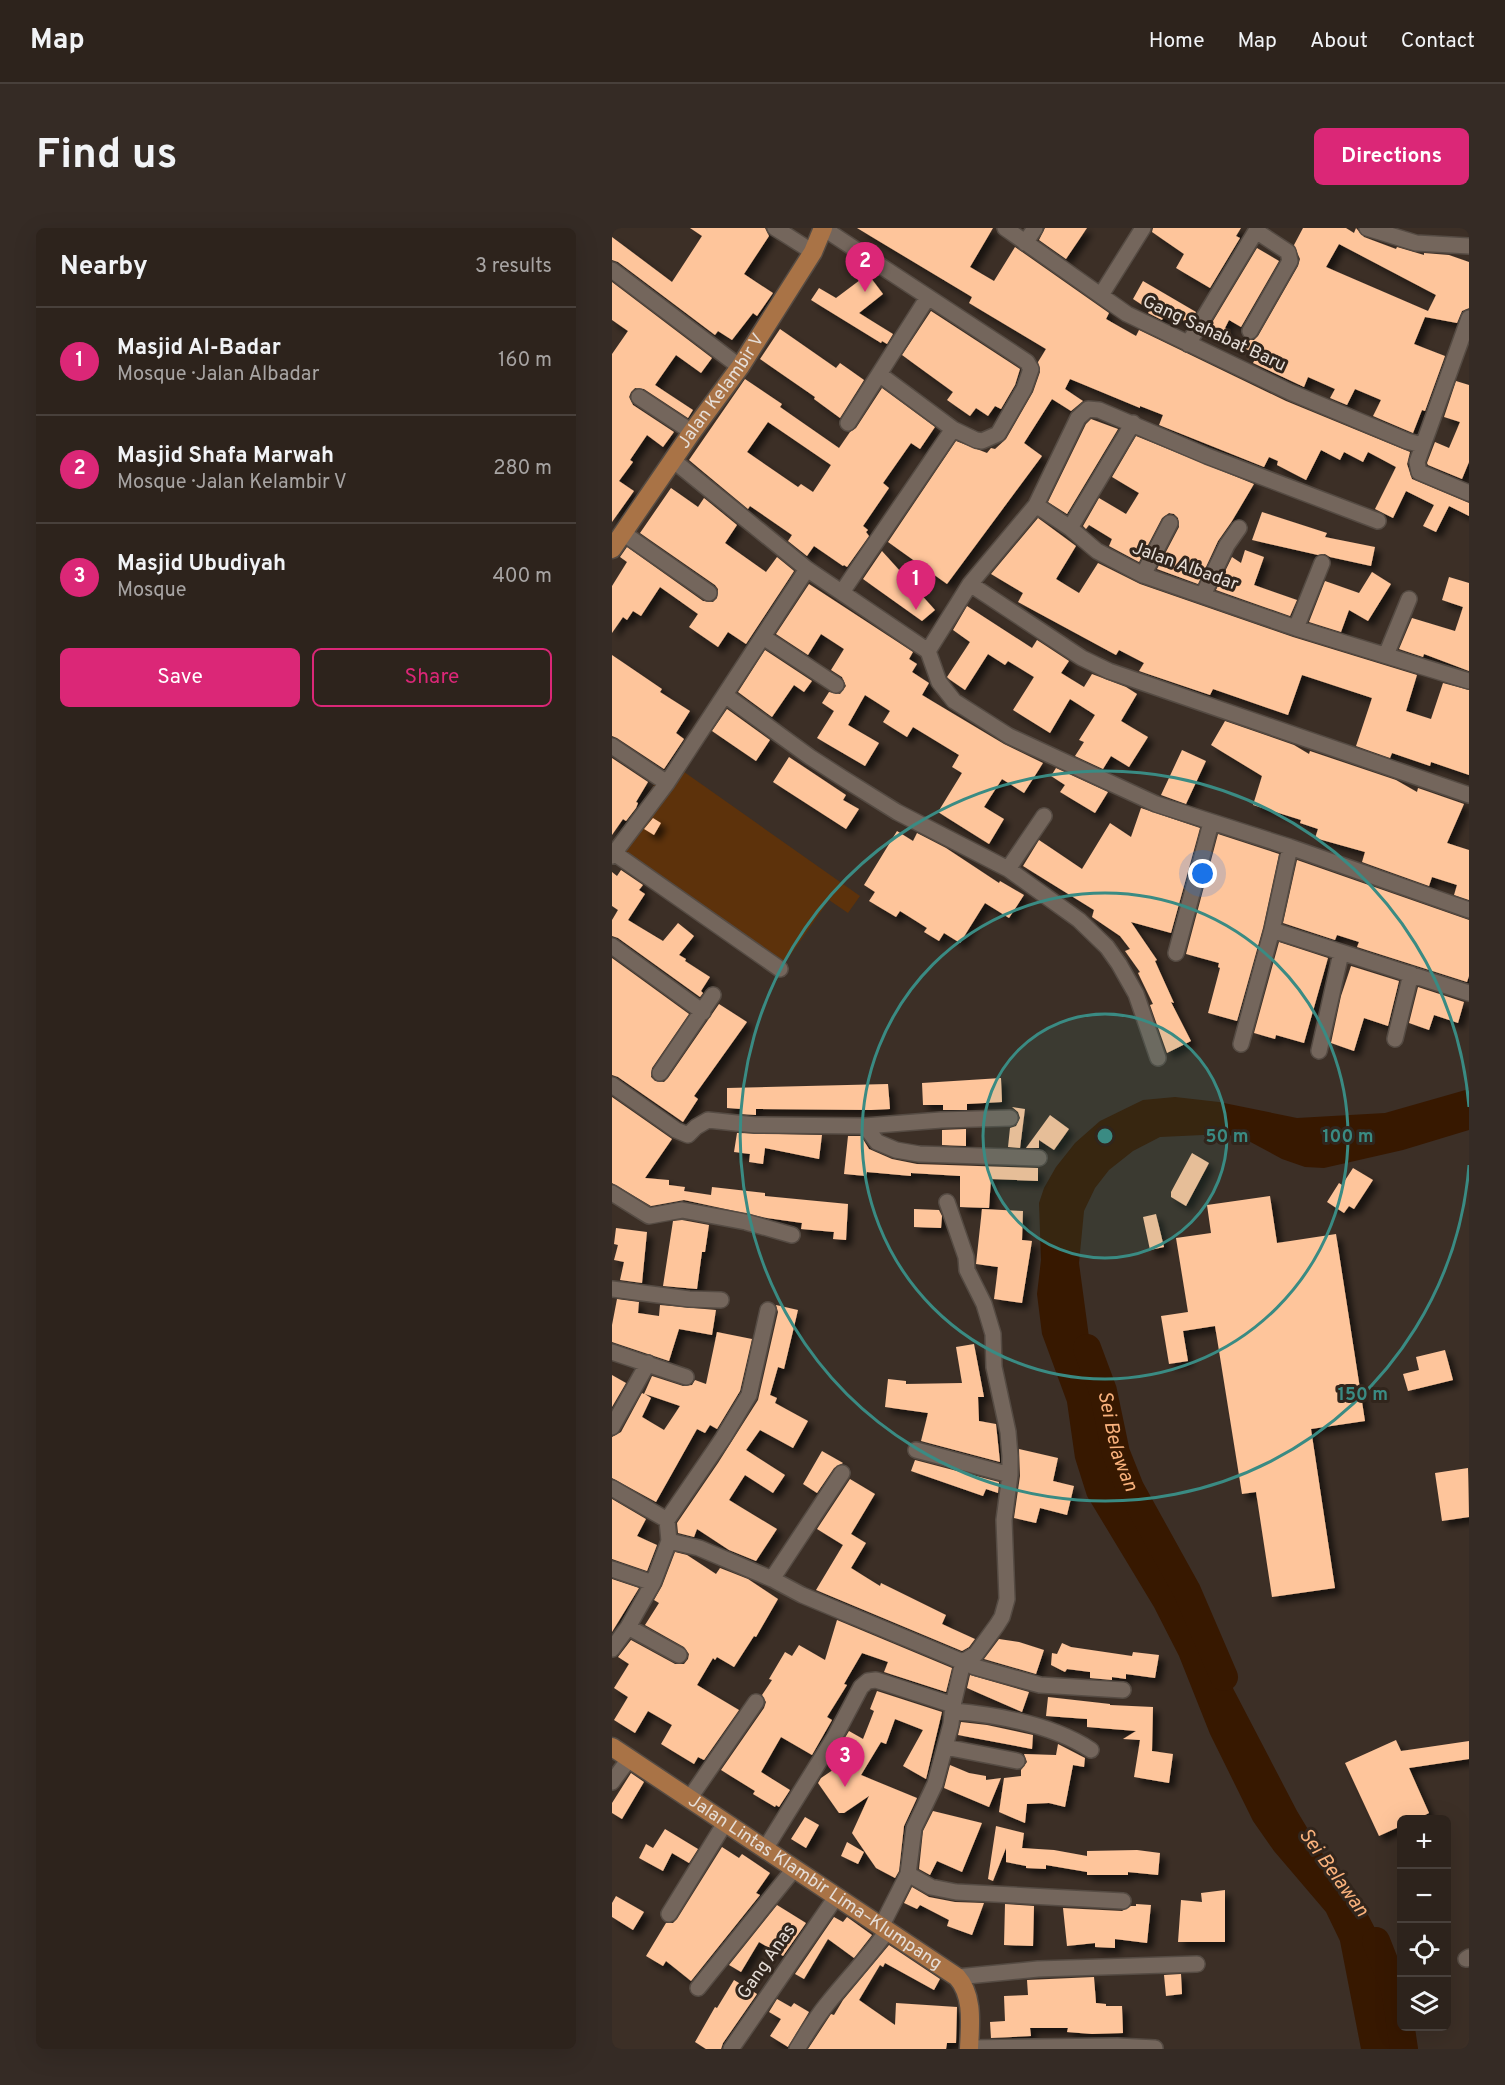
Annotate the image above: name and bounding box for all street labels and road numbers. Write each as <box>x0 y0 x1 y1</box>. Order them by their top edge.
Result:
street label: Gang Sahabat Baru <box>1138 291 1290 377</box>
street label: Jalan Kelambir V <box>673 329 770 453</box>
street label: Jalan Albadar <box>1129 537 1241 597</box>
street label: Jalan Lintas Klambir Lima–Klumpang <box>684 1789 946 1975</box>
street label: Gang Anas <box>733 1920 801 2004</box>

